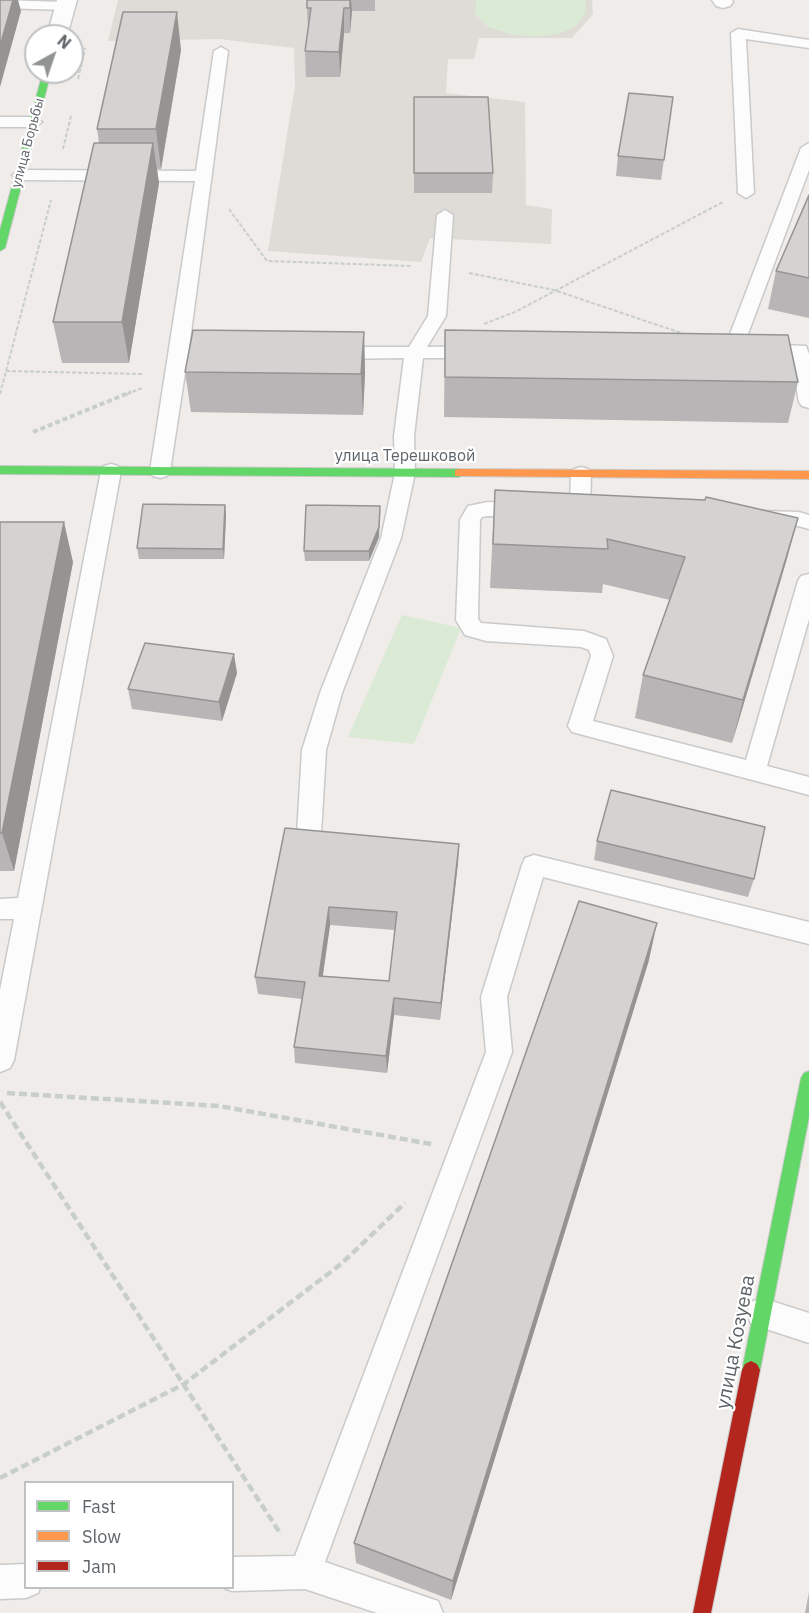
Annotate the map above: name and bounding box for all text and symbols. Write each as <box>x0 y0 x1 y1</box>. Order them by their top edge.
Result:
north arrow <box>24 24 84 84</box>
text: N <box>53 30 75 53</box>
street label: улица Борьбы <box>8 96 48 190</box>
street label: улица Терешковой <box>335 446 475 466</box>
street label: улица Козуева <box>711 1273 761 1411</box>
legend <box>24 1481 234 1589</box>
text: Fast <box>82 1495 116 1518</box>
text: Slow <box>82 1525 121 1548</box>
text: Jam <box>82 1555 117 1578</box>

